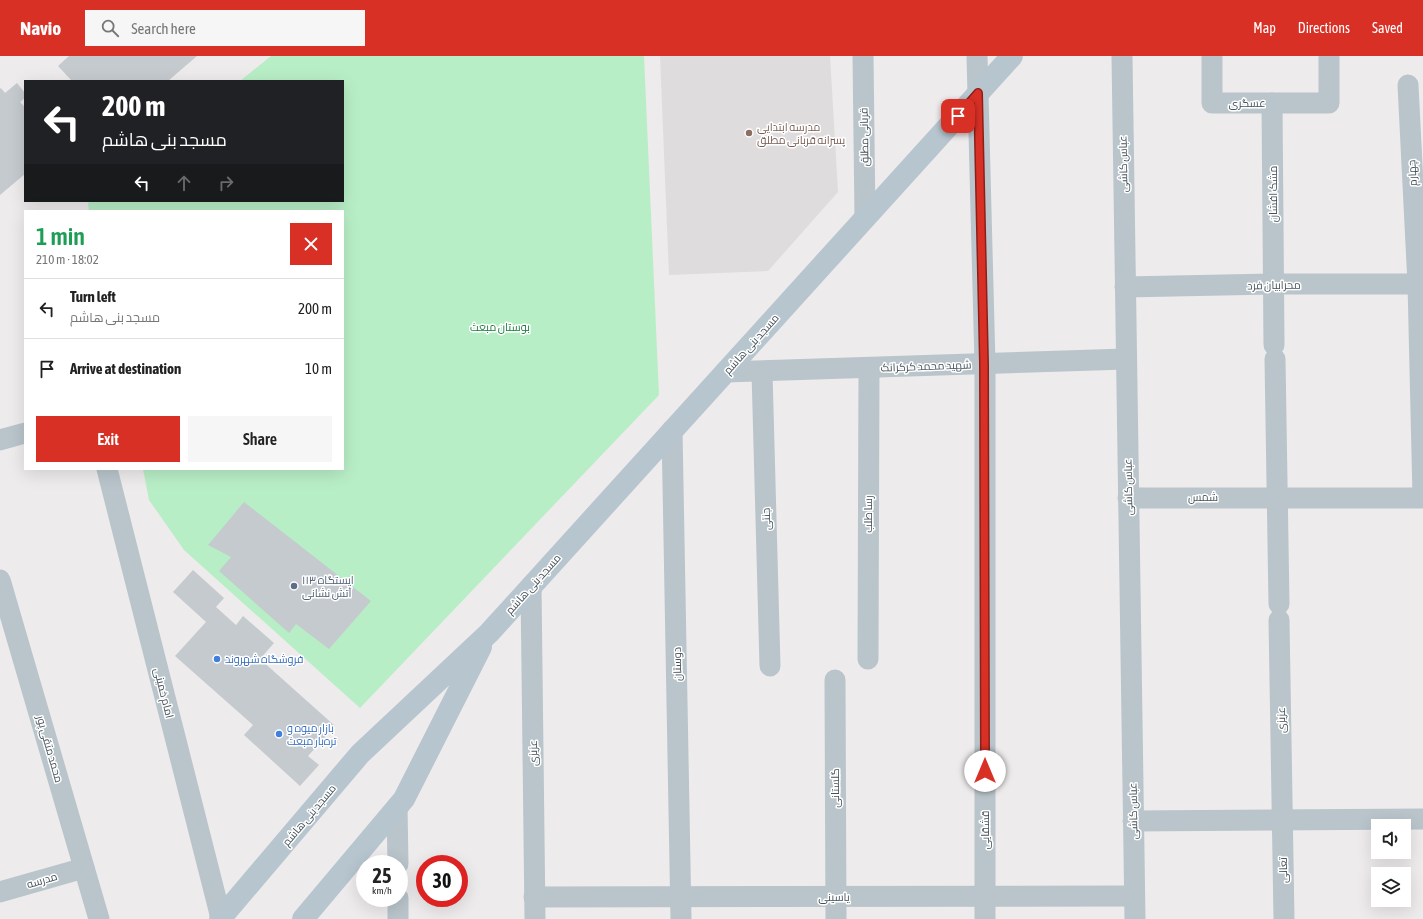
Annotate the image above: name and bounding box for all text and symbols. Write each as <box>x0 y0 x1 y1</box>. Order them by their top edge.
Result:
search box <box>85 10 365 46</box>
text: Navio <box>20 17 61 39</box>
icon: search <box>99 17 121 39</box>
text: Search here <box>131 20 196 37</box>
text: Map <box>1253 20 1276 36</box>
text: Directions <box>1298 20 1350 36</box>
text: Saved <box>1372 20 1403 36</box>
text: 200 m <box>102 90 165 122</box>
icon: left <box>36 96 88 148</box>
street label: عسگری <box>1229 97 1265 110</box>
pin <box>941 99 975 133</box>
icon: arrive <box>947 105 969 127</box>
street label: قربانی مطلق <box>857 107 872 167</box>
place label: مدرسه ابتدایی پسرانه قربانی مطلق <box>757 121 845 147</box>
marker: مدرسه ابتدایی پسرانه قربانی مطلق <box>744 128 754 138</box>
text: مسجد بنی هاشم <box>102 129 227 150</box>
street label: عباس کاشی <box>1117 135 1130 192</box>
street label: چهارم <box>1405 159 1421 186</box>
street label: مشک افشان <box>1267 166 1280 222</box>
icon: left <box>131 172 153 194</box>
icon: ahead <box>173 172 195 194</box>
icon: right <box>215 172 237 194</box>
text: 1 min <box>36 223 85 250</box>
button: close <box>290 223 332 265</box>
text: 210 m · 18:02 <box>36 252 99 267</box>
street label: محرابیان فرد <box>1247 279 1301 292</box>
text: Turn left <box>70 288 116 305</box>
icon: left <box>36 298 58 320</box>
text: 200 m <box>298 300 332 317</box>
text: مسجد بنی هاشم <box>70 310 160 325</box>
street label: مسجد بنی هاشم <box>721 312 782 378</box>
park label: بوستان مبعث <box>470 321 530 334</box>
icon: arrive <box>36 358 58 380</box>
street label: شهید محمد کرکرانک <box>880 358 972 375</box>
text: Arrive at destination <box>70 360 181 377</box>
text: 10 m <box>305 360 332 377</box>
button: Exit <box>36 416 180 462</box>
button: Share <box>188 416 332 462</box>
street label: عباس کاشی <box>1122 458 1135 515</box>
street label: شمس <box>1188 491 1218 504</box>
street label: رسا طلب <box>862 495 875 533</box>
street label: جنتی <box>760 508 773 530</box>
street label: مسجد بنی هاشم <box>503 552 564 618</box>
place label: ایستگاه ۱۱۳ آتش نشانی <box>302 574 354 600</box>
marker: ایستگاه ۱۱۳ آتش نشانی <box>289 581 299 591</box>
street label: دوستان <box>671 647 684 681</box>
place label: فروشگاه شهروند <box>225 653 304 666</box>
marker: فروشگاه شهروند <box>212 654 222 664</box>
street label: امام خمینی <box>150 667 176 720</box>
street label: عزیزی <box>1275 707 1288 733</box>
street label: محمد متقی پور <box>33 713 65 784</box>
place label: بازار میوه و تره‌بار مبعث <box>287 722 337 748</box>
marker: بازار میوه و تره‌بار مبعث <box>274 729 284 739</box>
street label: عزیزی <box>527 740 540 766</box>
position arrow <box>964 750 1006 792</box>
street label: گلستانی <box>829 768 842 808</box>
street label: مسجد بنی هاشم <box>280 782 340 849</box>
street label: عباس کاشی <box>1127 782 1140 839</box>
street label: قشقایی <box>979 810 992 850</box>
map controls <box>1371 819 1411 907</box>
button: sound <box>1371 819 1411 859</box>
speed limit sign: 30 <box>416 855 468 907</box>
street label: تعالی <box>1277 857 1290 883</box>
text: 25 <box>373 864 391 887</box>
button: layers <box>1371 867 1411 907</box>
street label: مدرسه <box>25 870 59 891</box>
text: km/h <box>372 885 392 896</box>
street label: یاسینی <box>818 891 850 904</box>

